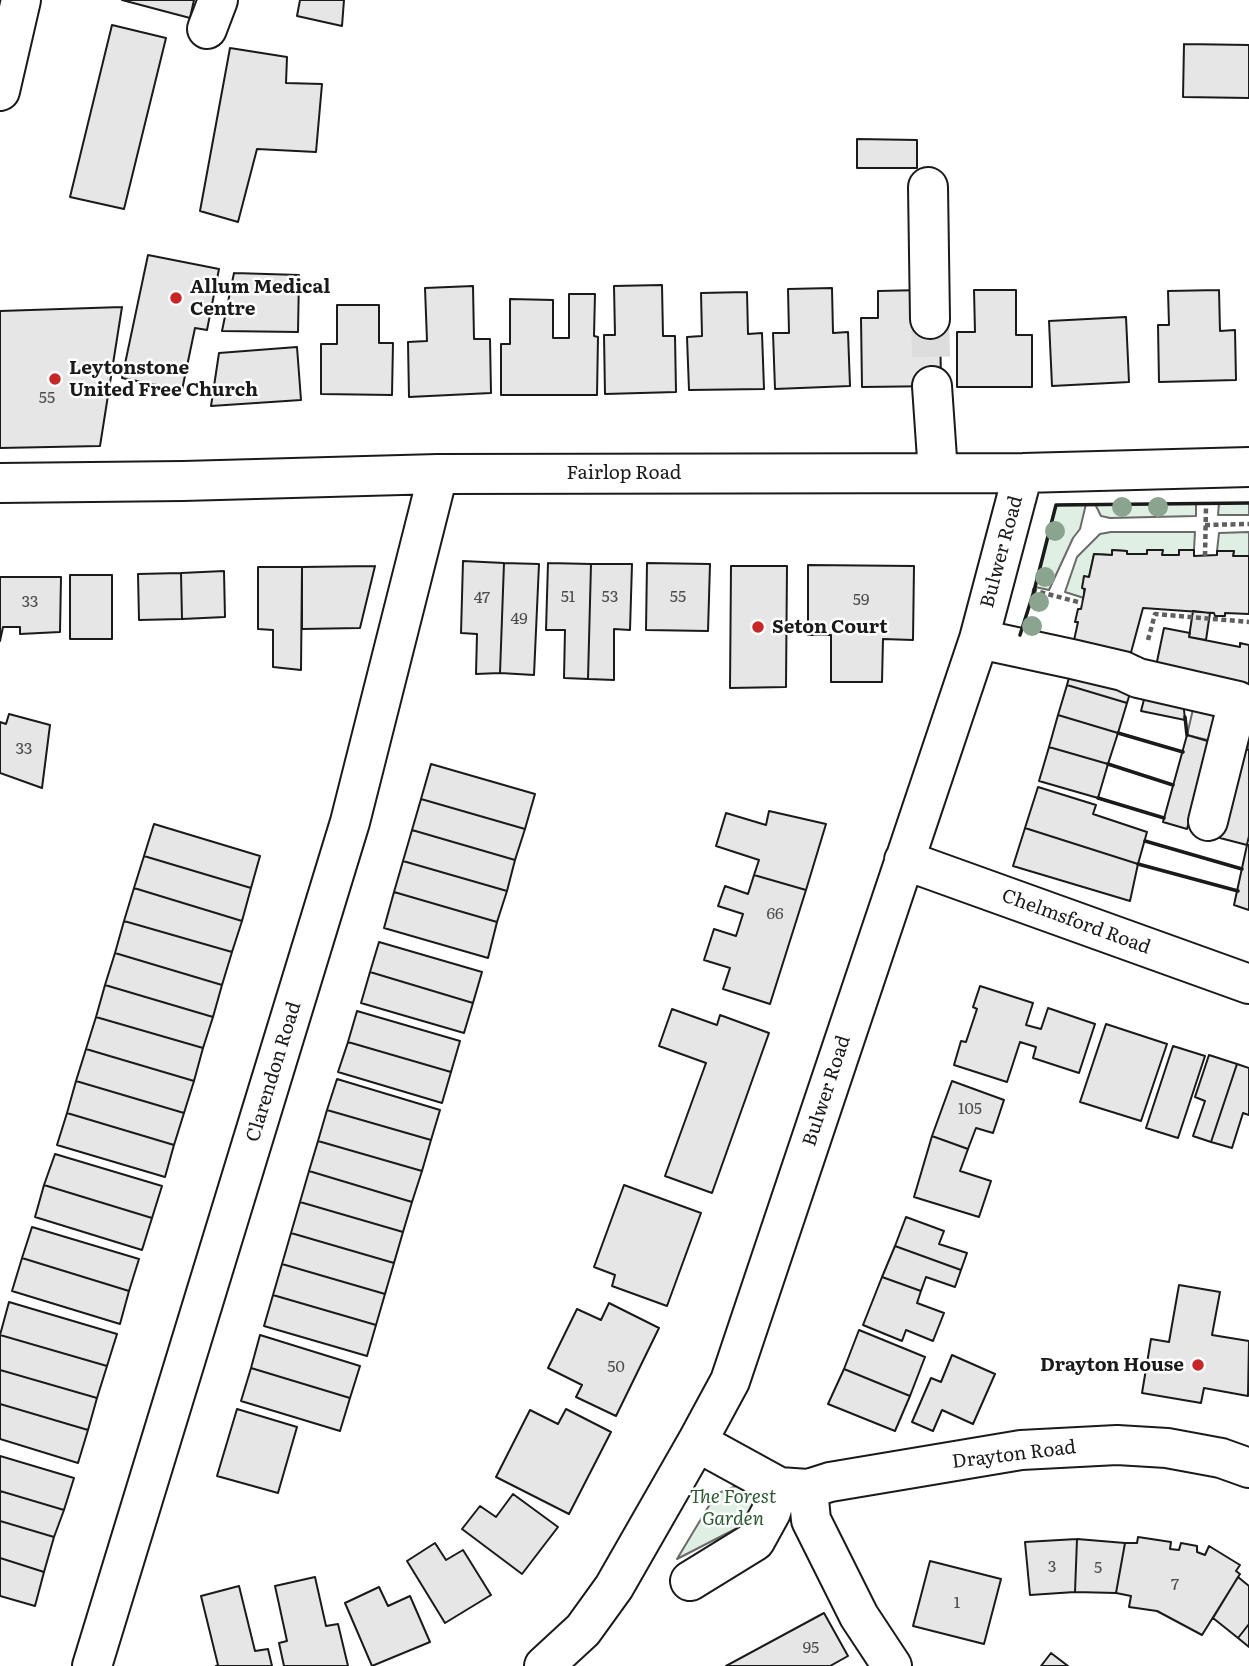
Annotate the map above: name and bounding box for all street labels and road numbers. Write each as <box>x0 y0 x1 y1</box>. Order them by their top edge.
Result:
street label: Fairlop Road <box>567 462 681 484</box>
street label: Bulwer Road <box>976 493 1028 611</box>
street label: Chelmsford Road <box>998 884 1154 960</box>
street label: Clarendon Road <box>242 999 306 1145</box>
street label: Bulwer Road <box>798 1033 856 1149</box>
street label: Drayton Road <box>951 1436 1077 1474</box>

